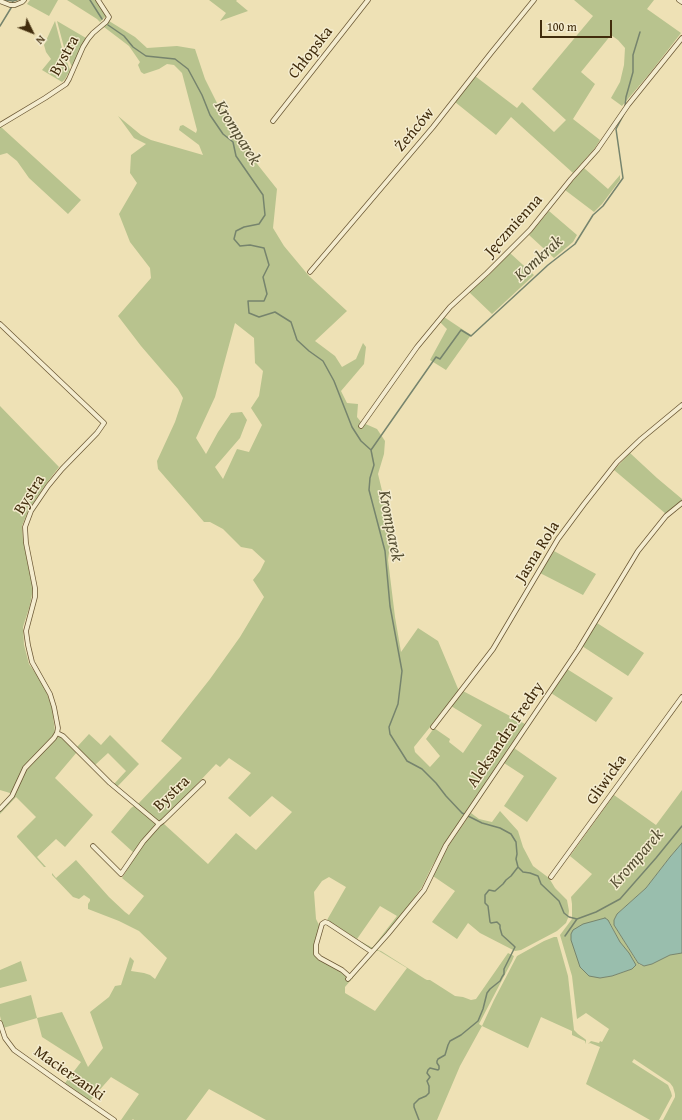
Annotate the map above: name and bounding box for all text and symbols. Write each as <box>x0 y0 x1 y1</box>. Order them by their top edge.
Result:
north arrow <box>12 12 52 52</box>
scale bar <box>542 12 614 38</box>
text: 100 m <box>547 18 577 35</box>
street label: Chłopska <box>285 23 337 83</box>
text: N <box>32 32 49 48</box>
street label: Bystra <box>46 33 84 79</box>
water label: Kromparek <box>209 97 265 169</box>
street label: Żeńców <box>391 104 439 156</box>
street label: Jęczmienna <box>481 191 547 261</box>
water label: Komkrak <box>510 232 568 286</box>
street label: Bystra <box>10 472 50 518</box>
water label: Kromparek <box>373 489 407 563</box>
street label: Jasna Rola <box>512 518 564 586</box>
street label: Aleksandra Fredry <box>463 678 549 792</box>
street label: Gliwicka <box>583 751 631 809</box>
street label: Bystra <box>150 772 194 816</box>
water label: Kromparek <box>606 825 668 893</box>
street label: Macierzanki <box>30 1042 108 1106</box>

